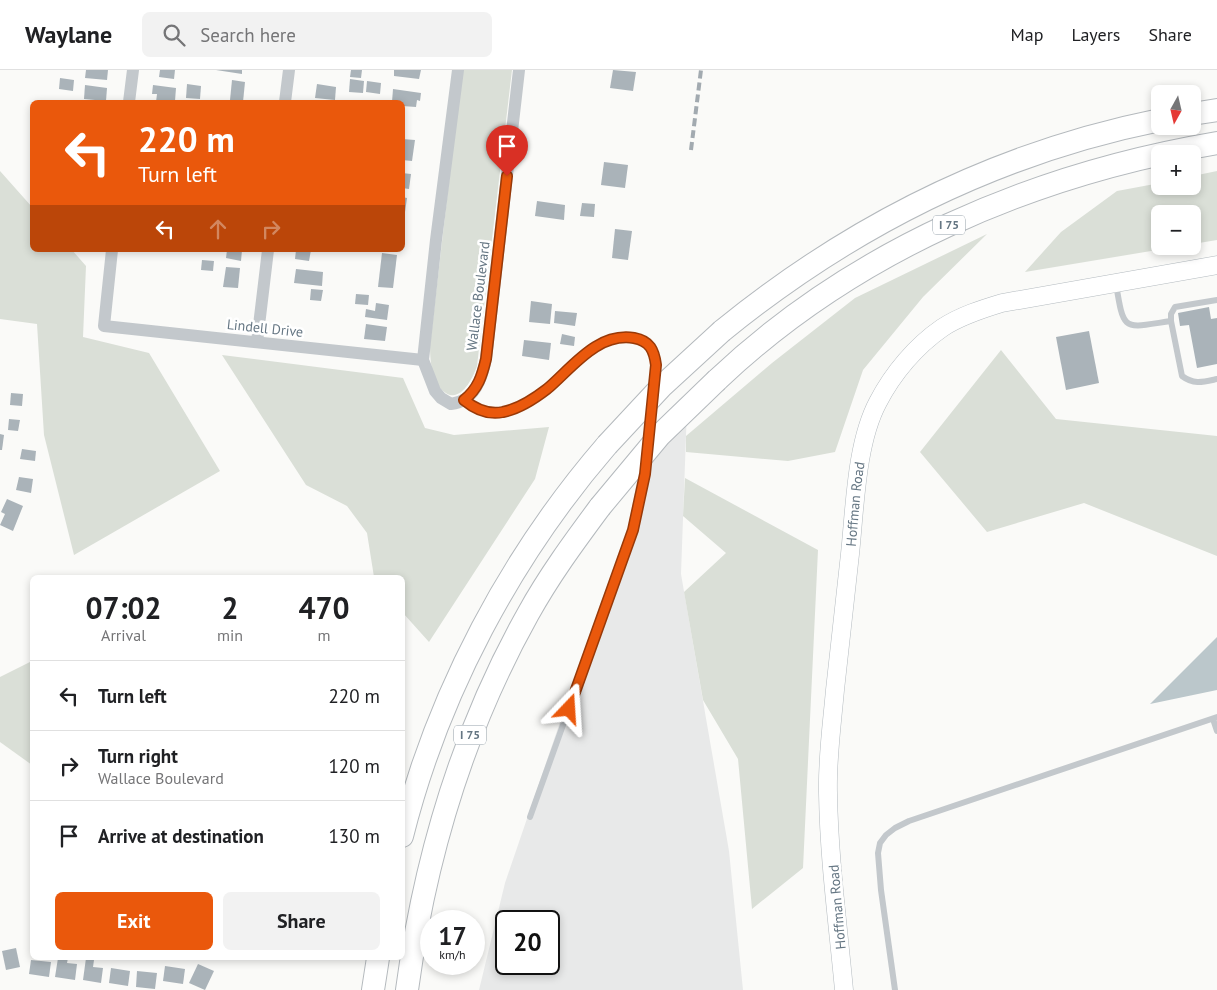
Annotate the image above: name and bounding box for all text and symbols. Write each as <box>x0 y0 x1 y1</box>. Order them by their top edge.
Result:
search box <box>142 12 492 57</box>
text: Waylane <box>25 19 112 50</box>
icon: search <box>160 21 188 49</box>
text: Search here <box>200 23 296 47</box>
text: Map <box>1011 23 1043 46</box>
text: Layers <box>1071 23 1120 46</box>
text: Share <box>1148 23 1192 46</box>
north arrow <box>1151 85 1201 135</box>
map controls <box>1151 85 1201 255</box>
text: 220 m <box>138 116 235 162</box>
icon: left <box>55 120 120 185</box>
pin <box>486 125 528 176</box>
icon: arrive <box>493 132 521 160</box>
button: + <box>1151 145 1201 195</box>
text: Turn left <box>138 160 217 188</box>
button: − <box>1151 205 1201 255</box>
icon: left <box>151 215 179 243</box>
icon: ahead <box>204 215 232 243</box>
icon: right <box>257 215 285 243</box>
road number: I 75 <box>933 216 965 234</box>
street label: Wallace Boulevard <box>462 240 494 352</box>
street label: Lindell Drive <box>226 315 304 341</box>
street label: Hoffman Road <box>842 460 869 547</box>
text: 07:02 <box>85 588 162 627</box>
text: 2 <box>222 588 239 627</box>
text: 470 <box>298 588 350 627</box>
text: Arrival <box>101 625 146 645</box>
text: min <box>217 625 243 645</box>
text: m <box>318 625 331 645</box>
icon: left <box>55 682 83 710</box>
position arrow <box>542 682 594 734</box>
text: Turn left <box>98 684 167 708</box>
text: 220 m <box>328 684 380 708</box>
road number: I 75 <box>454 726 486 744</box>
text: Turn right <box>98 744 178 768</box>
icon: right <box>55 752 83 780</box>
text: 120 m <box>328 754 380 778</box>
text: Wallace Boulevard <box>98 768 224 788</box>
icon: arrive <box>55 822 83 850</box>
text: Arrive at destination <box>98 824 264 848</box>
text: 130 m <box>328 824 380 848</box>
street label: Hoffman Road <box>824 864 850 950</box>
button: Exit <box>55 892 213 950</box>
button: Share <box>223 892 380 950</box>
speed limit sign: 20 <box>495 910 560 975</box>
text: 17 <box>438 920 467 952</box>
text: km/h <box>439 947 466 962</box>

